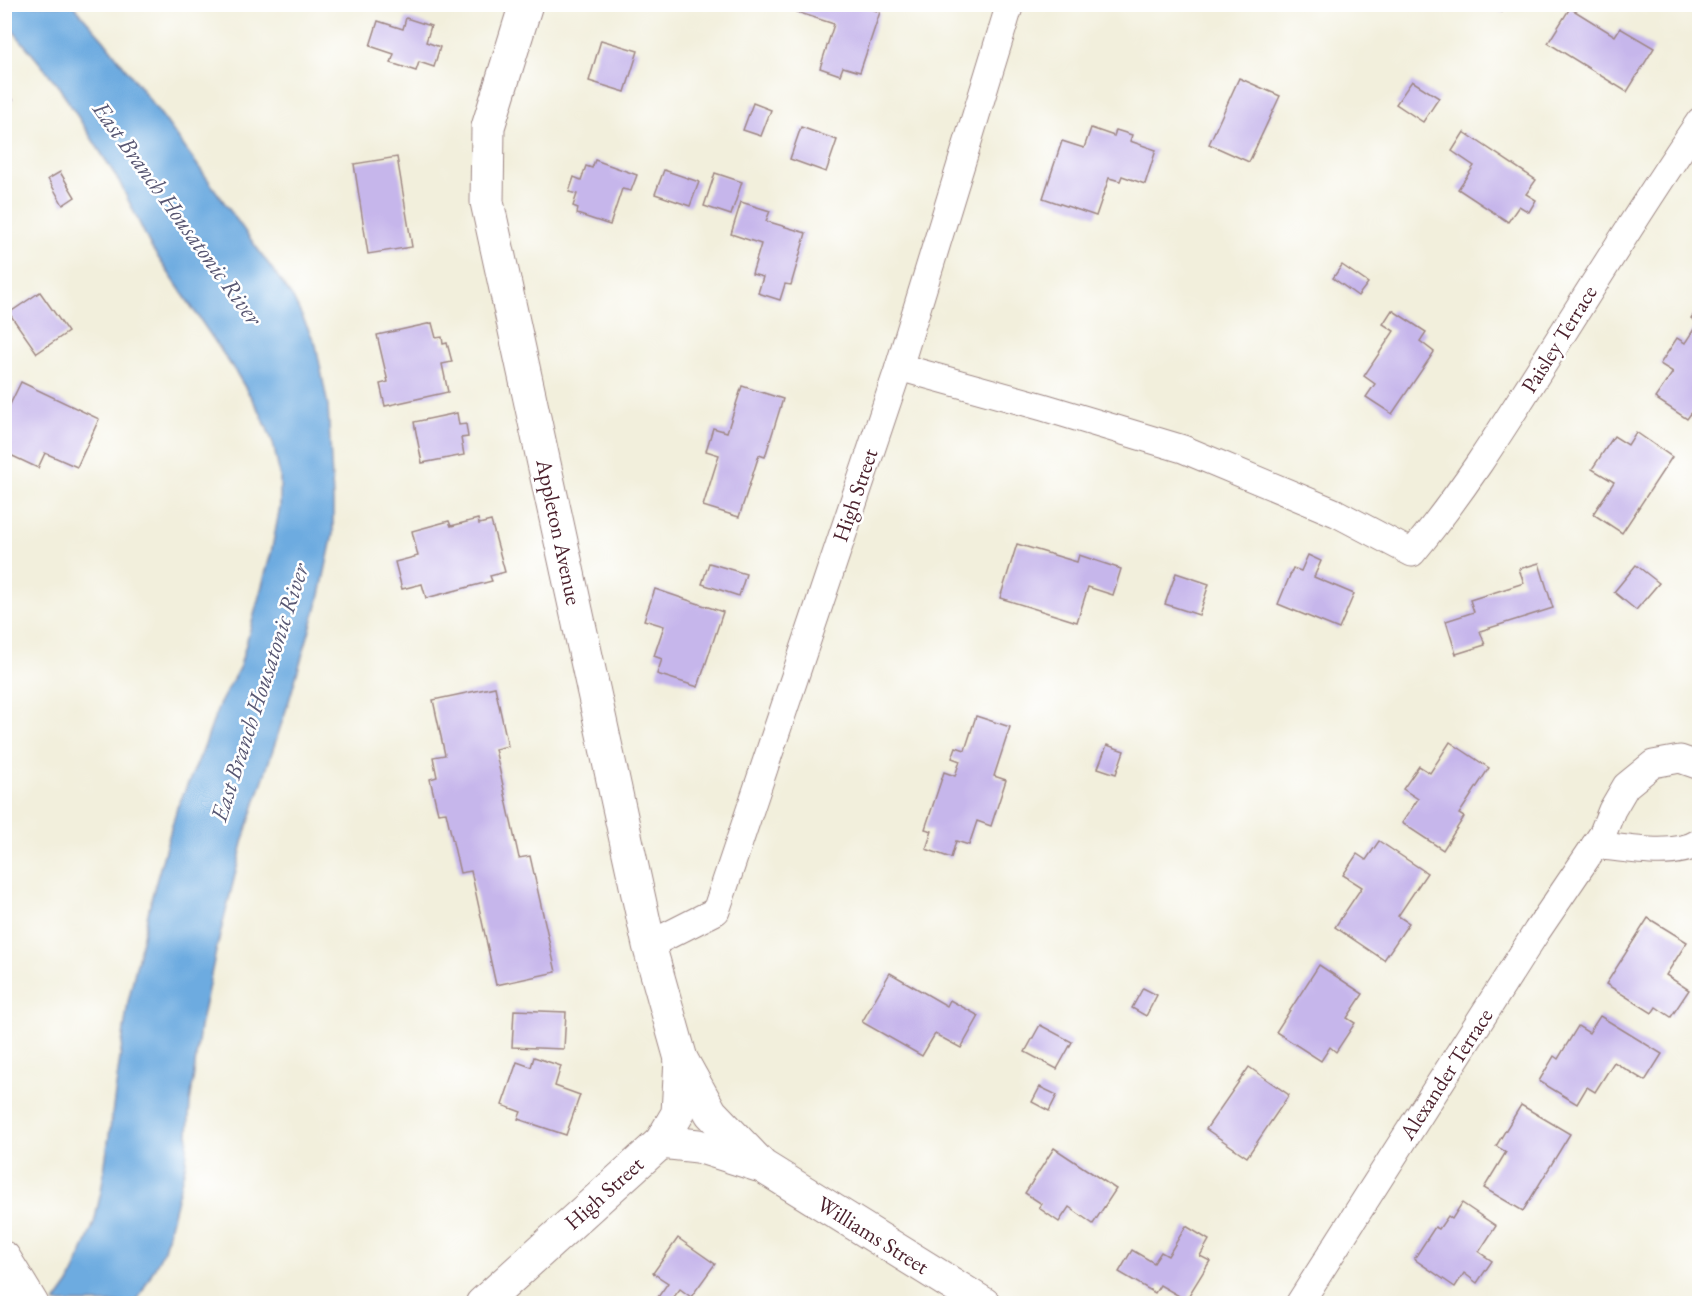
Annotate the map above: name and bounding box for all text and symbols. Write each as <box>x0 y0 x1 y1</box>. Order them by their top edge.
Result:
water label: East Branch Housatonic River <box>86 94 271 333</box>
street label: Paisley Terrace <box>1514 279 1604 398</box>
street label: High Street <box>826 444 885 546</box>
street label: Appleton Avenue <box>529 455 589 608</box>
water label: East Branch Housatonic River <box>202 557 316 826</box>
street label: Alexander Terrace <box>1392 1002 1500 1146</box>
street label: High Street <box>558 1150 650 1236</box>
street label: Williams Street <box>812 1189 935 1281</box>

